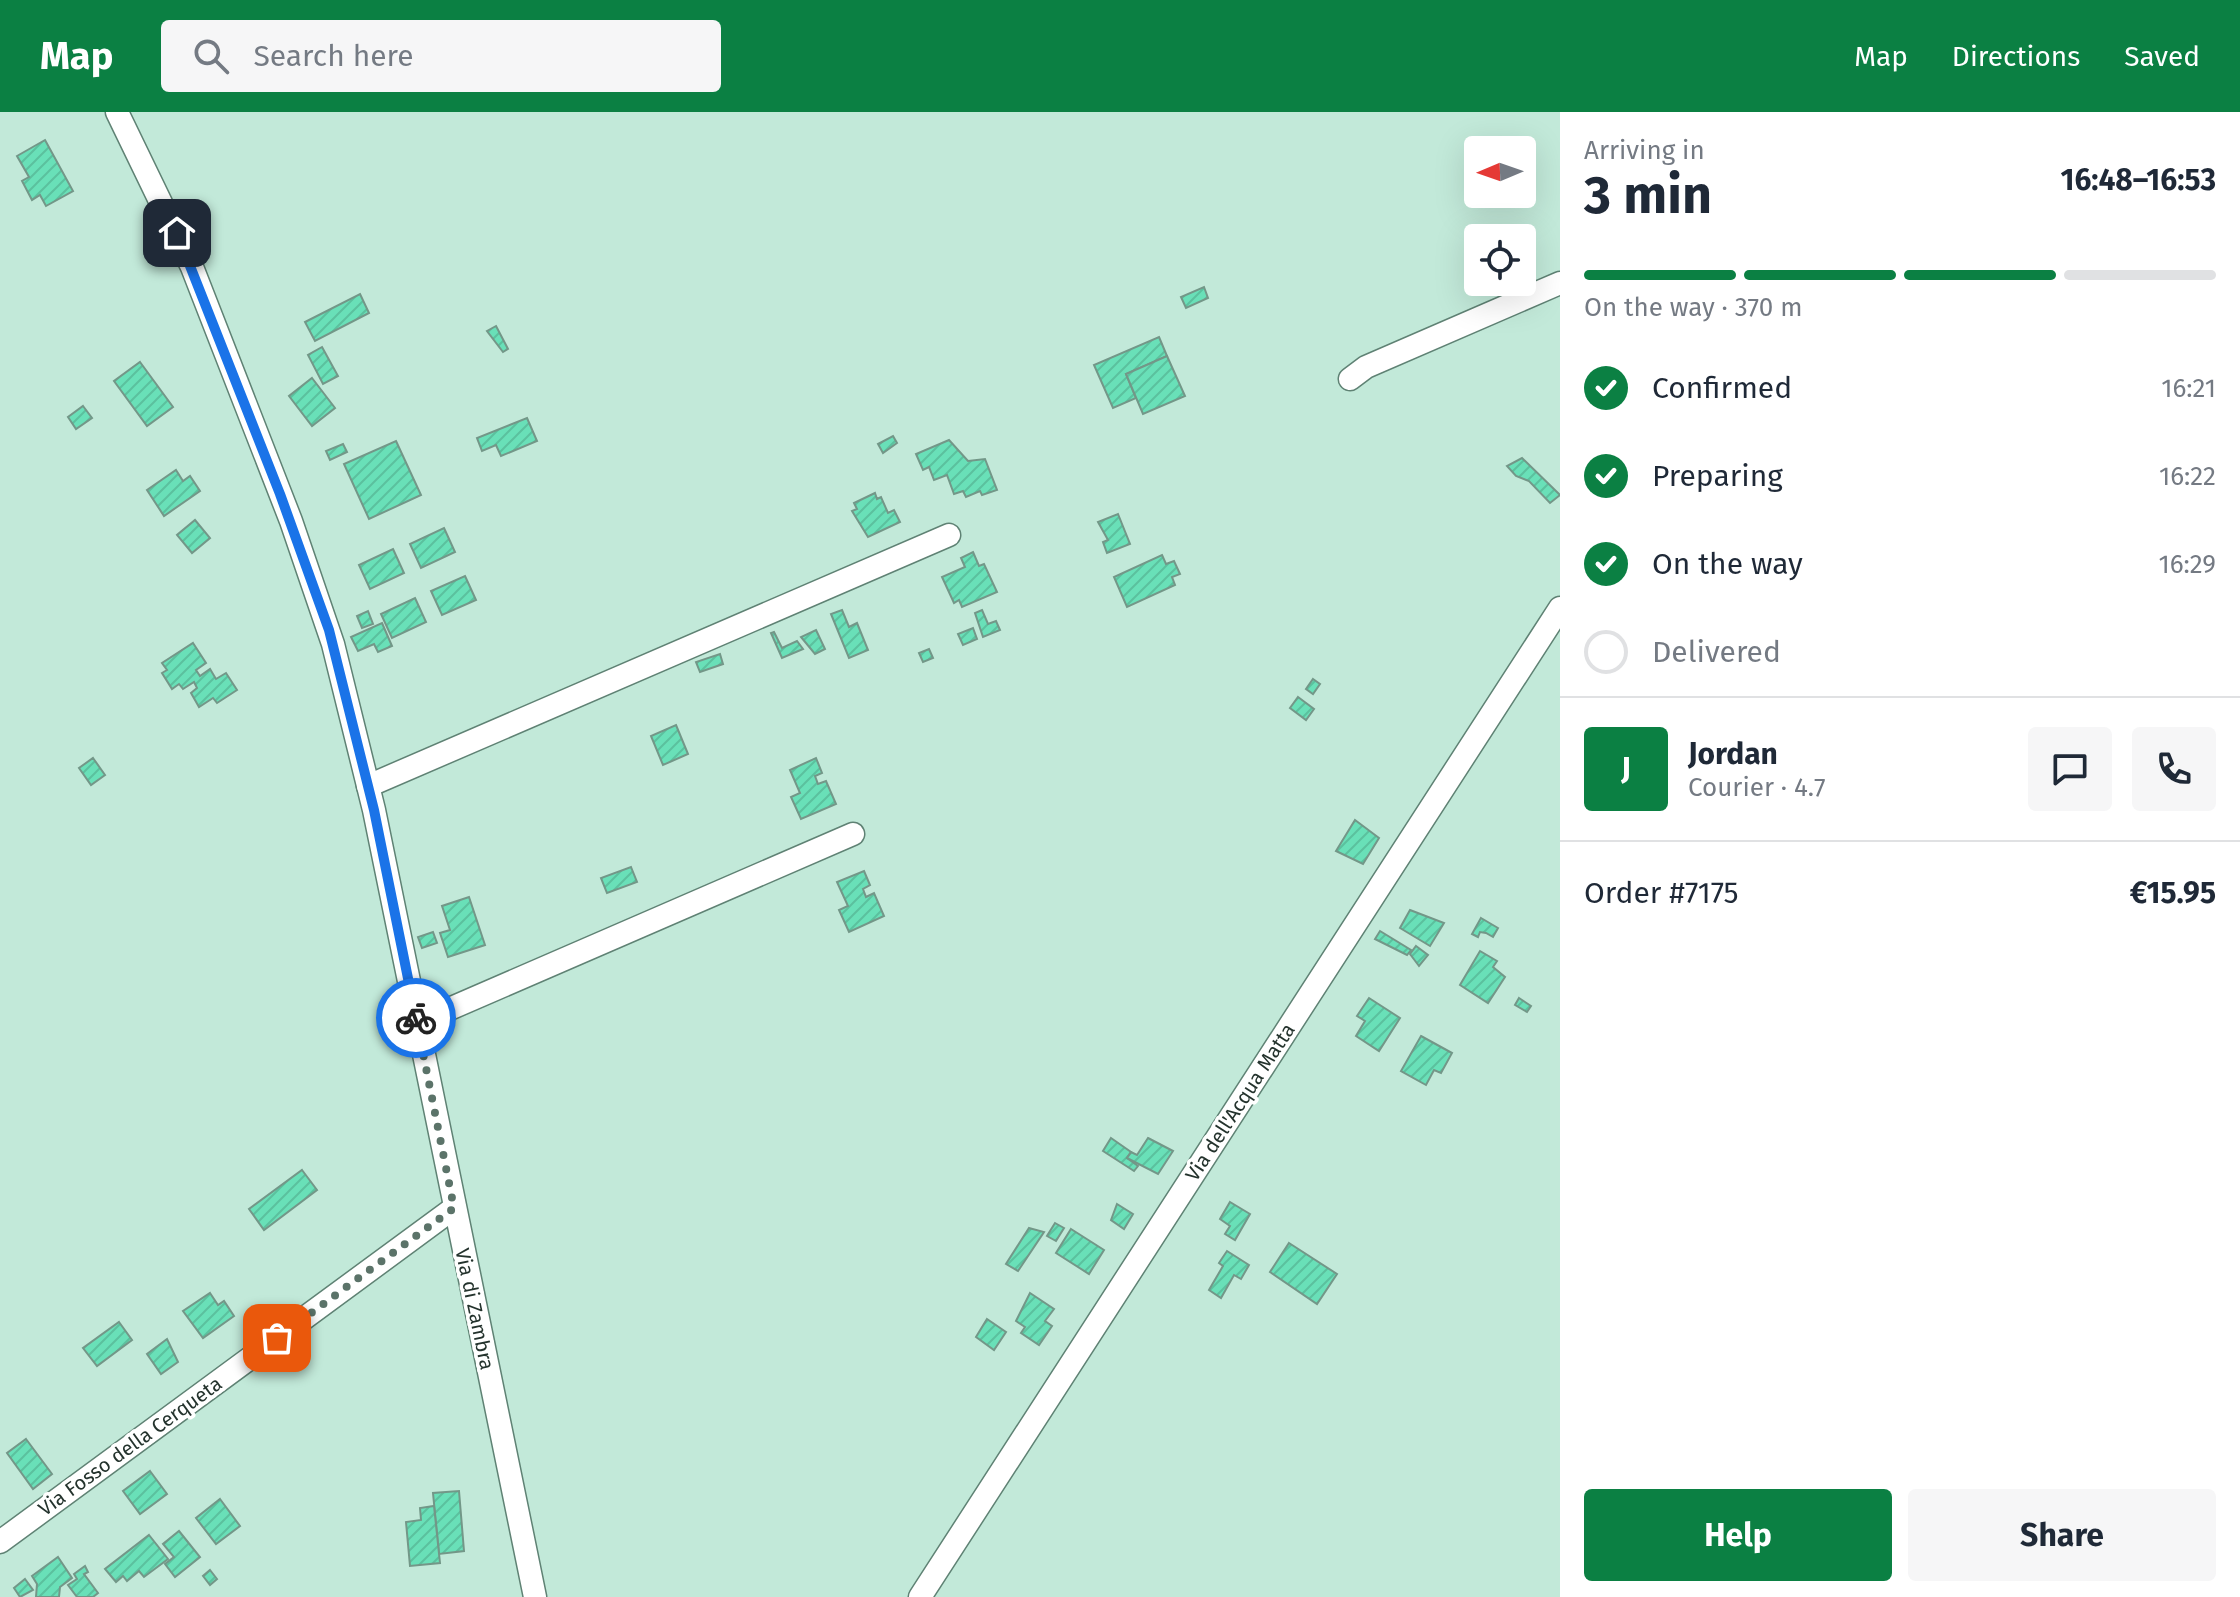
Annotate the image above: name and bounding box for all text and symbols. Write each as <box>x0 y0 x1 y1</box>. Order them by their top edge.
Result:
search box <box>161 20 721 92</box>
text: Map <box>40 33 113 79</box>
icon: search <box>189 34 233 78</box>
text: Search here <box>253 38 414 74</box>
text: Map <box>1854 40 1908 73</box>
text: Directions <box>1952 40 2080 73</box>
text: Saved <box>2124 40 2200 73</box>
text: Arriving in <box>1584 135 1705 166</box>
north arrow <box>1464 136 1536 208</box>
map controls <box>1464 136 1536 296</box>
text: 16:48–16:53 <box>2061 162 2216 198</box>
text: 3 min <box>1584 164 1712 227</box>
pin <box>143 199 211 267</box>
icon: home <box>155 211 199 255</box>
button: locate <box>1464 224 1536 296</box>
text: On the way · 370 m <box>1584 292 1802 323</box>
icon: check <box>1584 366 1628 410</box>
text: Confirmed <box>1652 370 1792 406</box>
text: 16:21 <box>2161 373 2216 404</box>
icon: check <box>1584 454 1628 498</box>
text: Preparing <box>1652 458 1783 494</box>
text: 16:22 <box>2159 461 2216 492</box>
icon: check <box>1584 542 1628 586</box>
text: On the way <box>1652 546 1803 582</box>
text: 16:29 <box>2158 549 2216 580</box>
text: Delivered <box>1652 634 1781 670</box>
button: chat <box>2028 727 2112 811</box>
button: phone <box>2132 727 2216 811</box>
text: Jordan <box>1688 736 1778 772</box>
text: J <box>1621 751 1631 787</box>
text: Courier · 4.7 <box>1688 772 1826 803</box>
text: Order #7175 <box>1584 875 1739 911</box>
text: €15.95 <box>2130 875 2216 911</box>
courier <box>376 978 456 1058</box>
icon: bike <box>394 996 438 1040</box>
street label: Via dell'Acqua Matta <box>1180 1019 1300 1185</box>
street label: Via di Zambra <box>450 1246 500 1372</box>
pin <box>243 1304 311 1372</box>
icon: bag <box>255 1316 299 1360</box>
street label: Via Fosso della Cerqueta <box>33 1371 227 1521</box>
button: Help <box>1584 1489 1892 1581</box>
button: Share <box>1908 1489 2216 1581</box>

